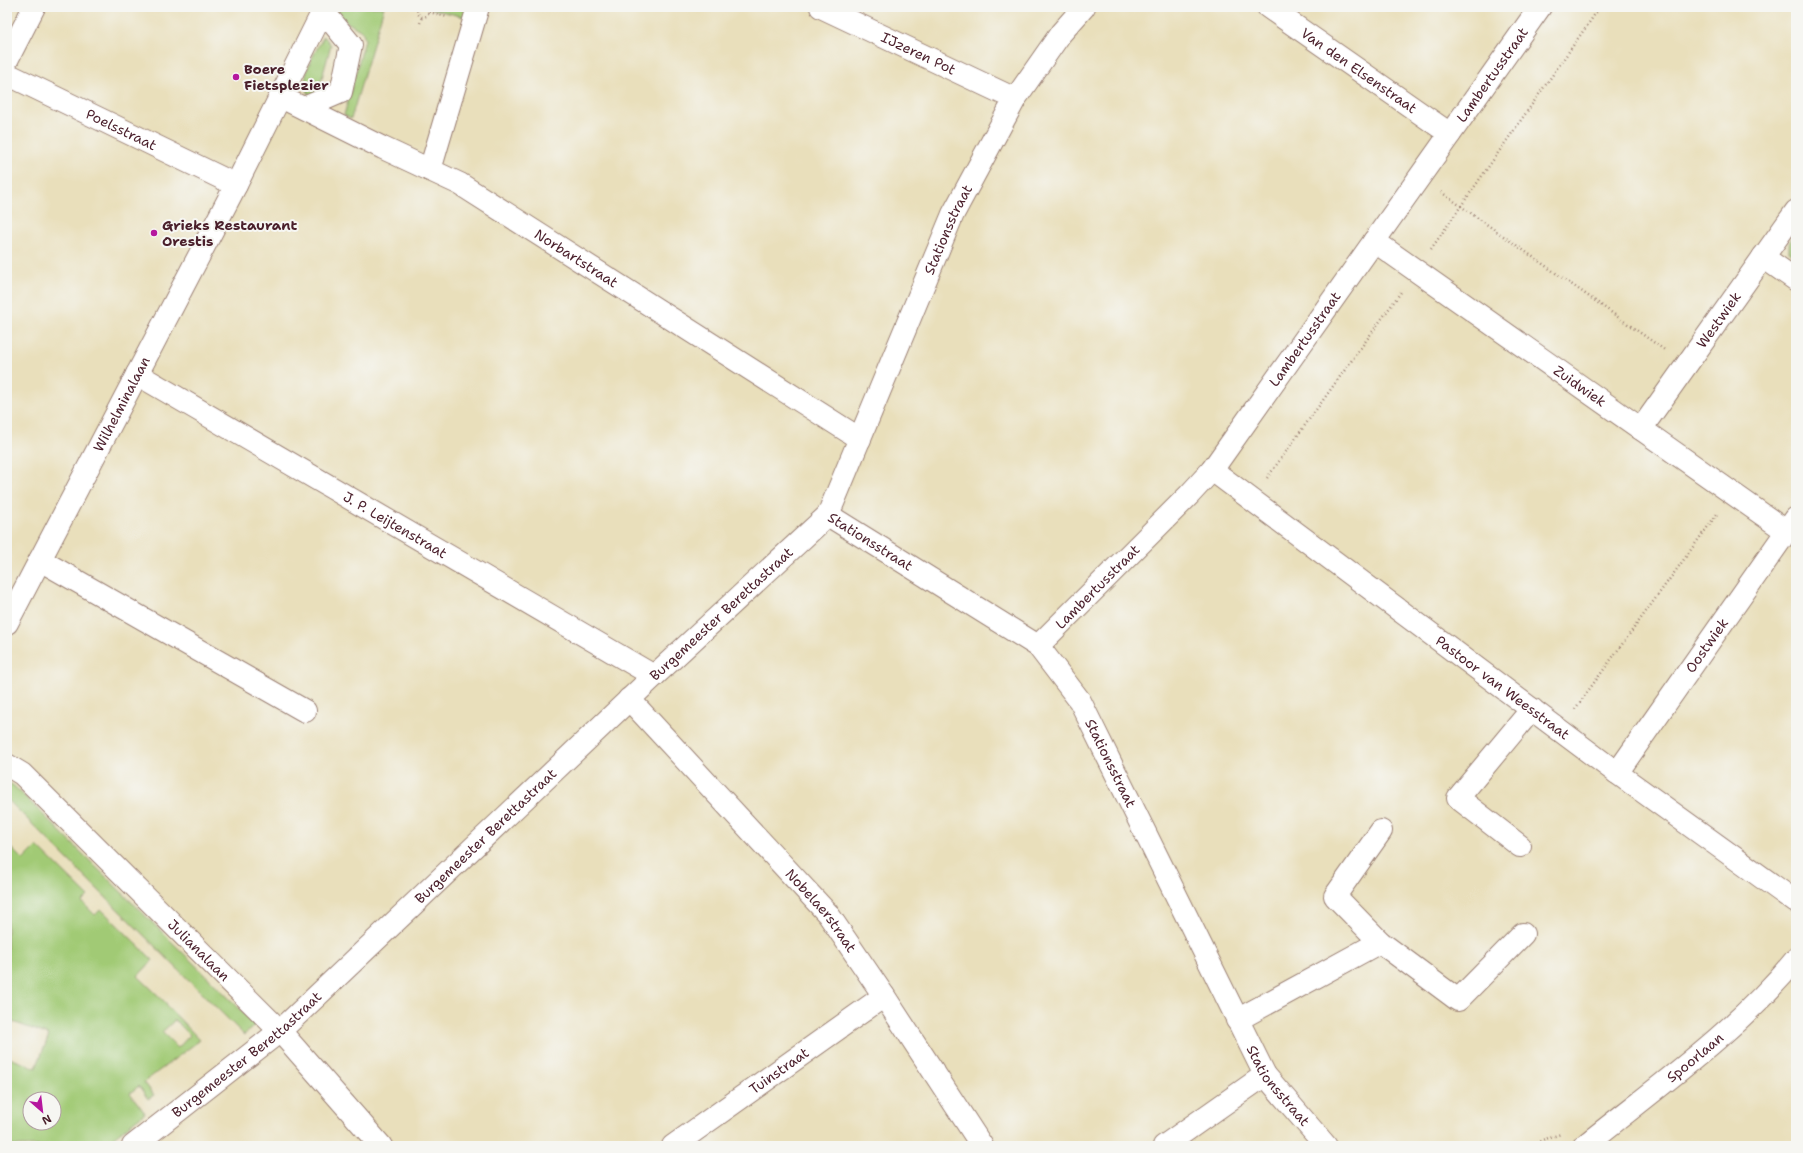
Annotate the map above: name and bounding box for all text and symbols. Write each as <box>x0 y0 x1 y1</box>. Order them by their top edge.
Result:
street label: Van den Elsenstraat <box>1297 24 1421 117</box>
street label: Lambertusstraat <box>1452 24 1532 126</box>
street label: IJzeren Pot <box>878 28 959 79</box>
place label: Boere Fietsplezier <box>244 60 329 94</box>
marker: Boere Fietsplezier <box>231 72 241 82</box>
street label: Poelsstraat <box>83 105 160 154</box>
street label: Stationsstraat <box>920 181 976 277</box>
place label: Grieks Restaurant Orestis <box>162 216 297 250</box>
street label: Norbartstraat <box>531 225 622 291</box>
marker: Grieks Restaurant Orestis <box>149 228 159 238</box>
street label: Lambertusstraat <box>1265 288 1345 390</box>
street label: Westwiek <box>1692 288 1745 352</box>
street label: Wilhelminalaan <box>89 353 154 455</box>
street label: Zuidwiek <box>1550 361 1610 411</box>
street label: J. P. Leijtenstraat <box>340 487 450 562</box>
street label: Stationsstraat <box>825 508 916 575</box>
street label: Lambertusstraat <box>1051 540 1144 633</box>
street label: Burgemeester Berettastraat <box>646 543 797 684</box>
street label: Oostwiek <box>1681 614 1732 676</box>
street label: Pastoor van Weesstraat <box>1432 631 1573 743</box>
street label: Stationsstraat <box>1081 716 1140 810</box>
street label: Burgemeester Berettastraat <box>411 764 560 907</box>
street label: Nobelaerstraat <box>782 865 861 956</box>
street label: Julianalaan <box>164 915 234 985</box>
street label: Burgemeester Berettastraat <box>168 987 325 1121</box>
street label: Spoorlaan <box>1663 1028 1727 1086</box>
street label: Stationsstraat <box>1243 1042 1314 1130</box>
street label: Tuinstraat <box>746 1043 812 1098</box>
north arrow <box>22 1091 62 1131</box>
text: N <box>39 1111 54 1128</box>

